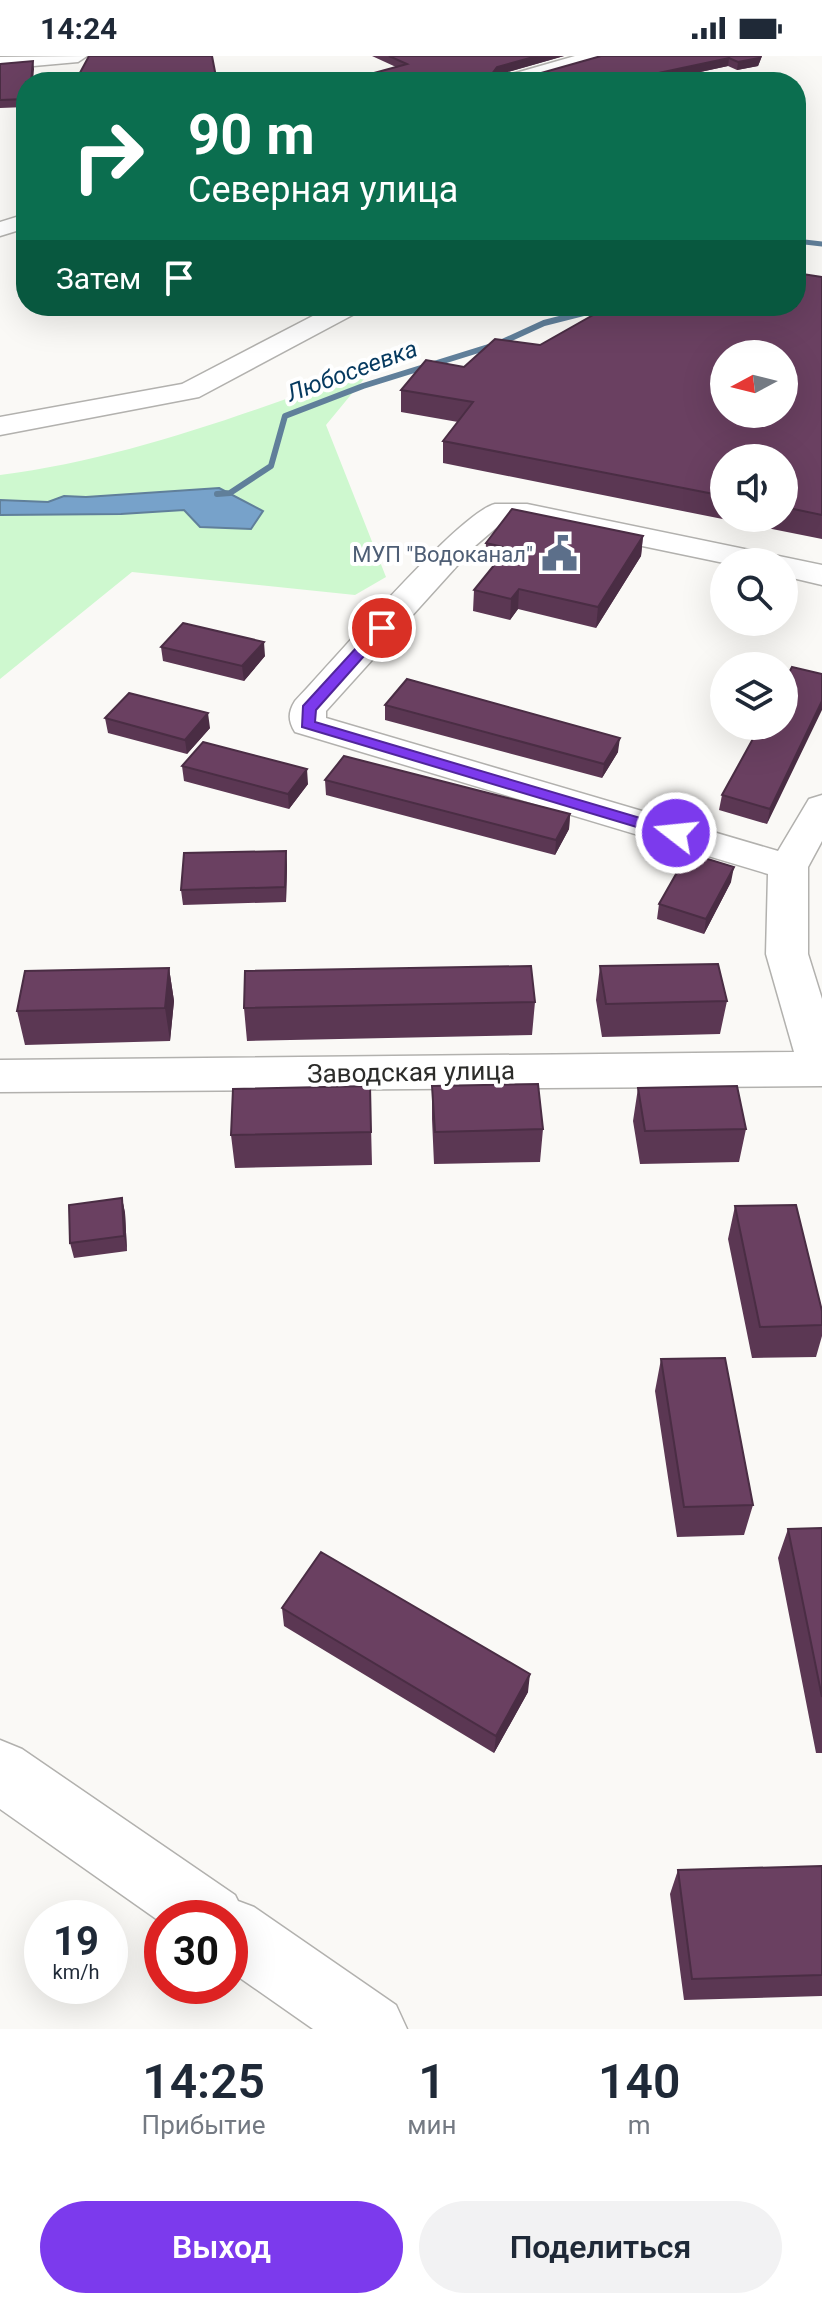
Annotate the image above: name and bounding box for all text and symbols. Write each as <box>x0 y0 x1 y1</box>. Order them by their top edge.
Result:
text: 14:24 <box>40 11 117 46</box>
text: 90 m <box>188 102 315 168</box>
icon: right <box>56 104 160 208</box>
text: Северная улица <box>188 169 458 211</box>
icon: arrive <box>157 256 201 300</box>
text: Затем <box>56 261 141 296</box>
water label: Любосеевка <box>282 334 421 408</box>
north arrow <box>710 340 798 428</box>
map controls <box>710 340 798 740</box>
button: sound <box>710 444 798 532</box>
public building icon: МУП "Водоканал" <box>540 535 578 573</box>
place label: МУП "Водоканал" <box>352 542 533 567</box>
button: search <box>710 548 798 636</box>
pin <box>348 594 416 662</box>
icon: arrive <box>360 606 404 650</box>
button: layers <box>710 652 798 740</box>
position arrow <box>634 791 718 875</box>
street label: Заводская улица <box>307 1055 515 1089</box>
speed limit sign: 30 <box>144 1900 248 2004</box>
text: 19 <box>53 1918 99 1965</box>
text: km/h <box>53 1960 99 1984</box>
text: 14:25 <box>142 2053 265 2110</box>
text: 1 <box>418 2053 446 2110</box>
text: 140 <box>598 2053 680 2110</box>
text: Прибытие <box>142 2110 266 2140</box>
text: мин <box>407 2110 457 2140</box>
text: m <box>628 2110 651 2140</box>
button: Выход <box>40 2201 403 2293</box>
button: Поделиться <box>419 2201 782 2293</box>

